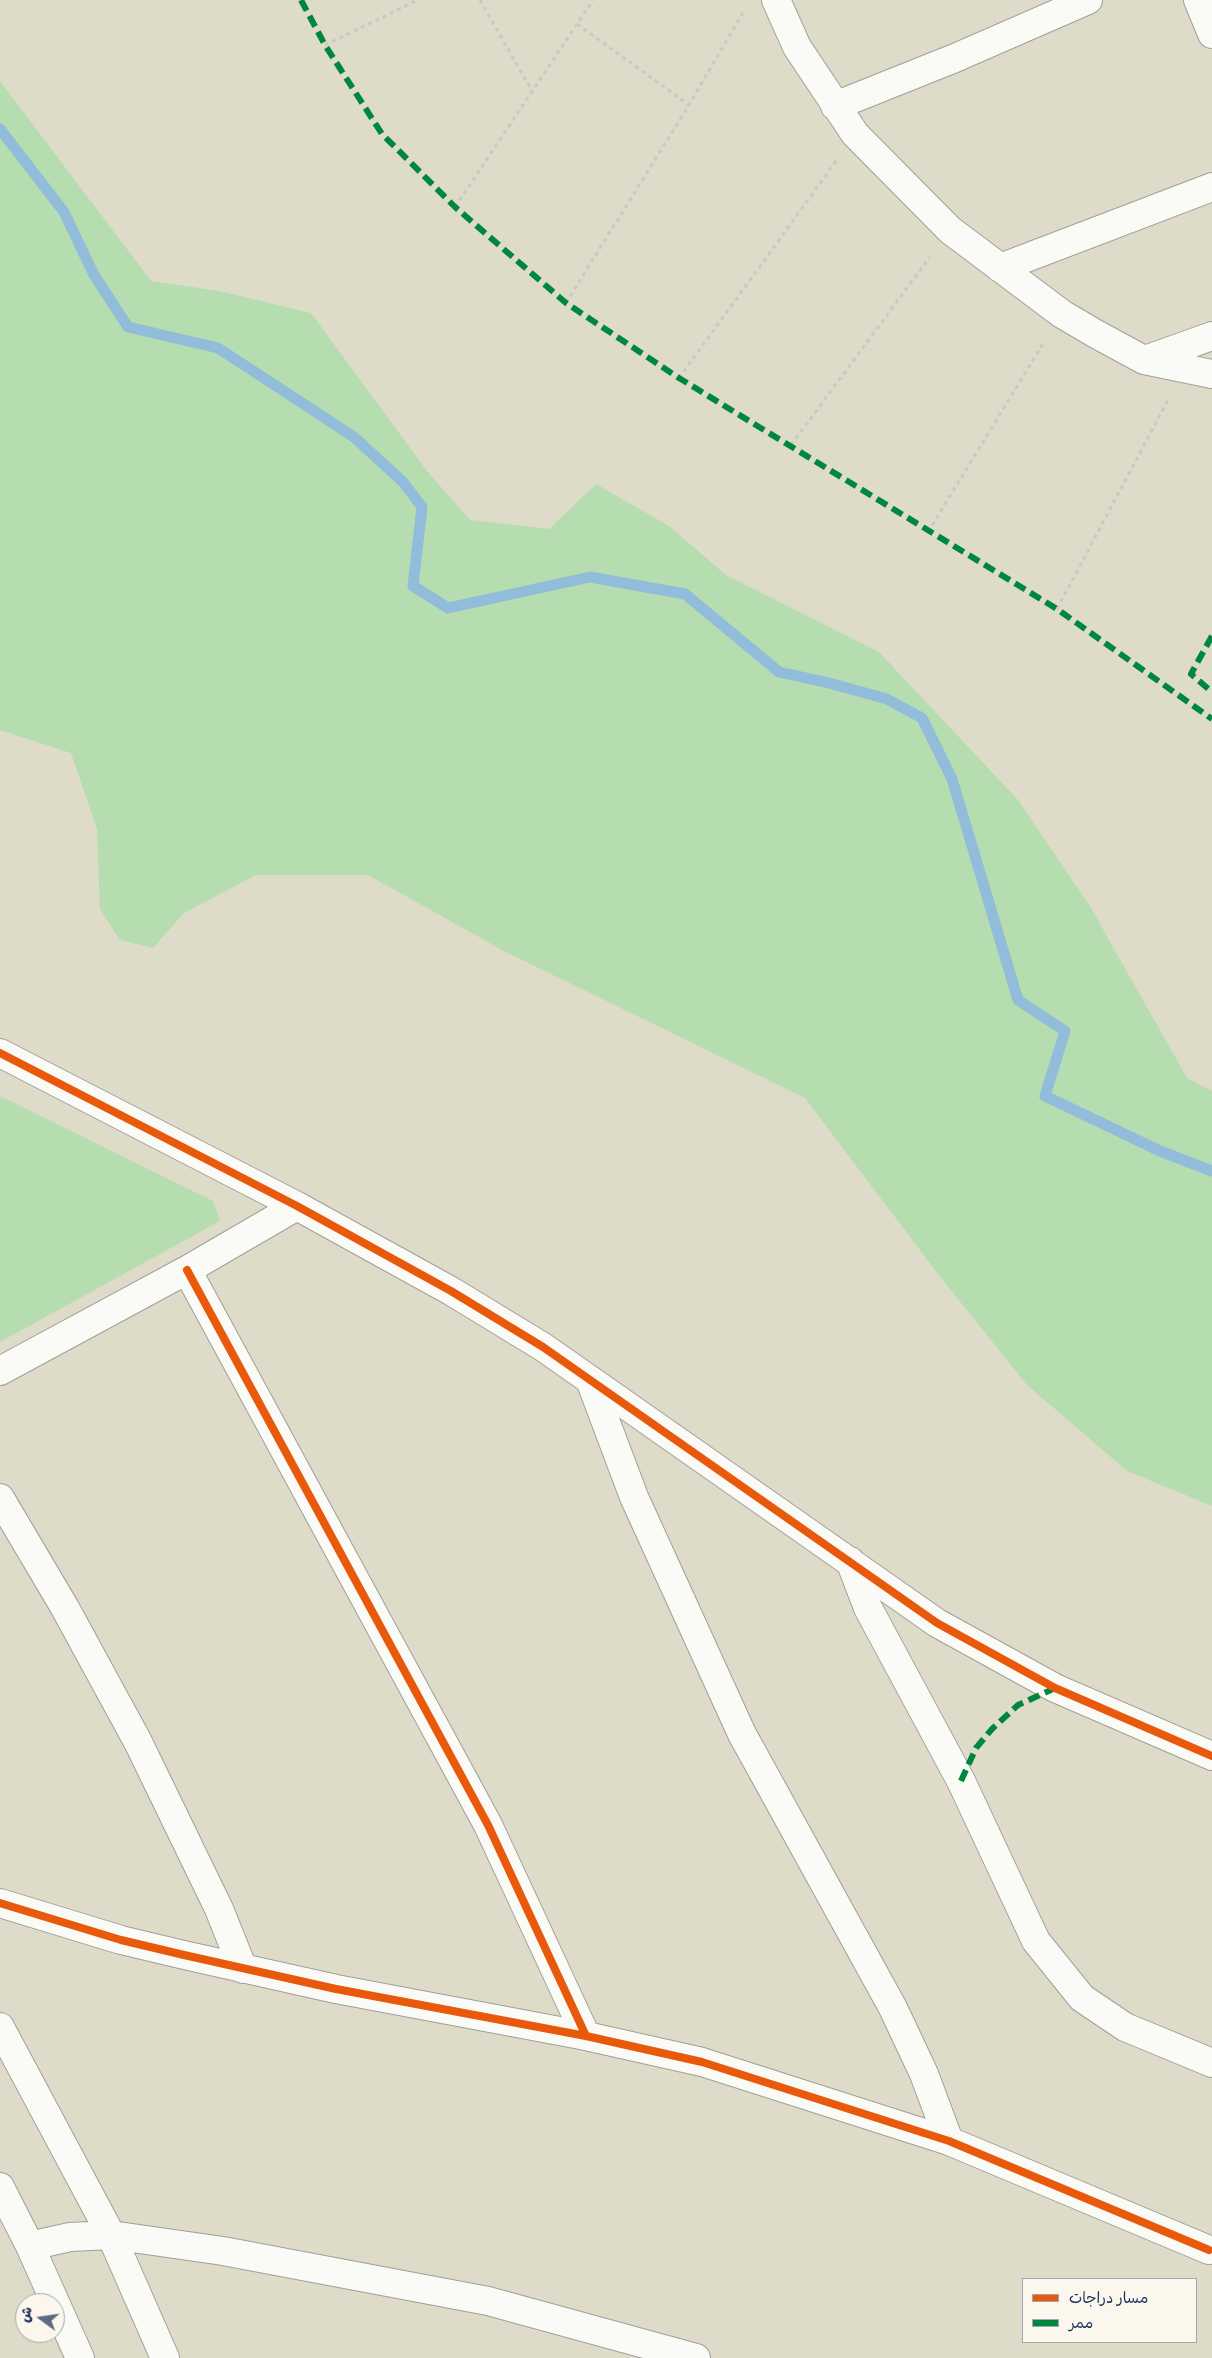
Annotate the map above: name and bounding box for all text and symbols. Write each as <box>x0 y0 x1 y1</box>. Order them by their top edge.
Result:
legend <box>1022 2278 1197 2343</box>
text: مسار دراجات <box>1069 2285 1148 2311</box>
north arrow <box>15 2293 65 2343</box>
text: ش <box>12 2304 40 2325</box>
text: ممر <box>1069 2310 1093 2336</box>

